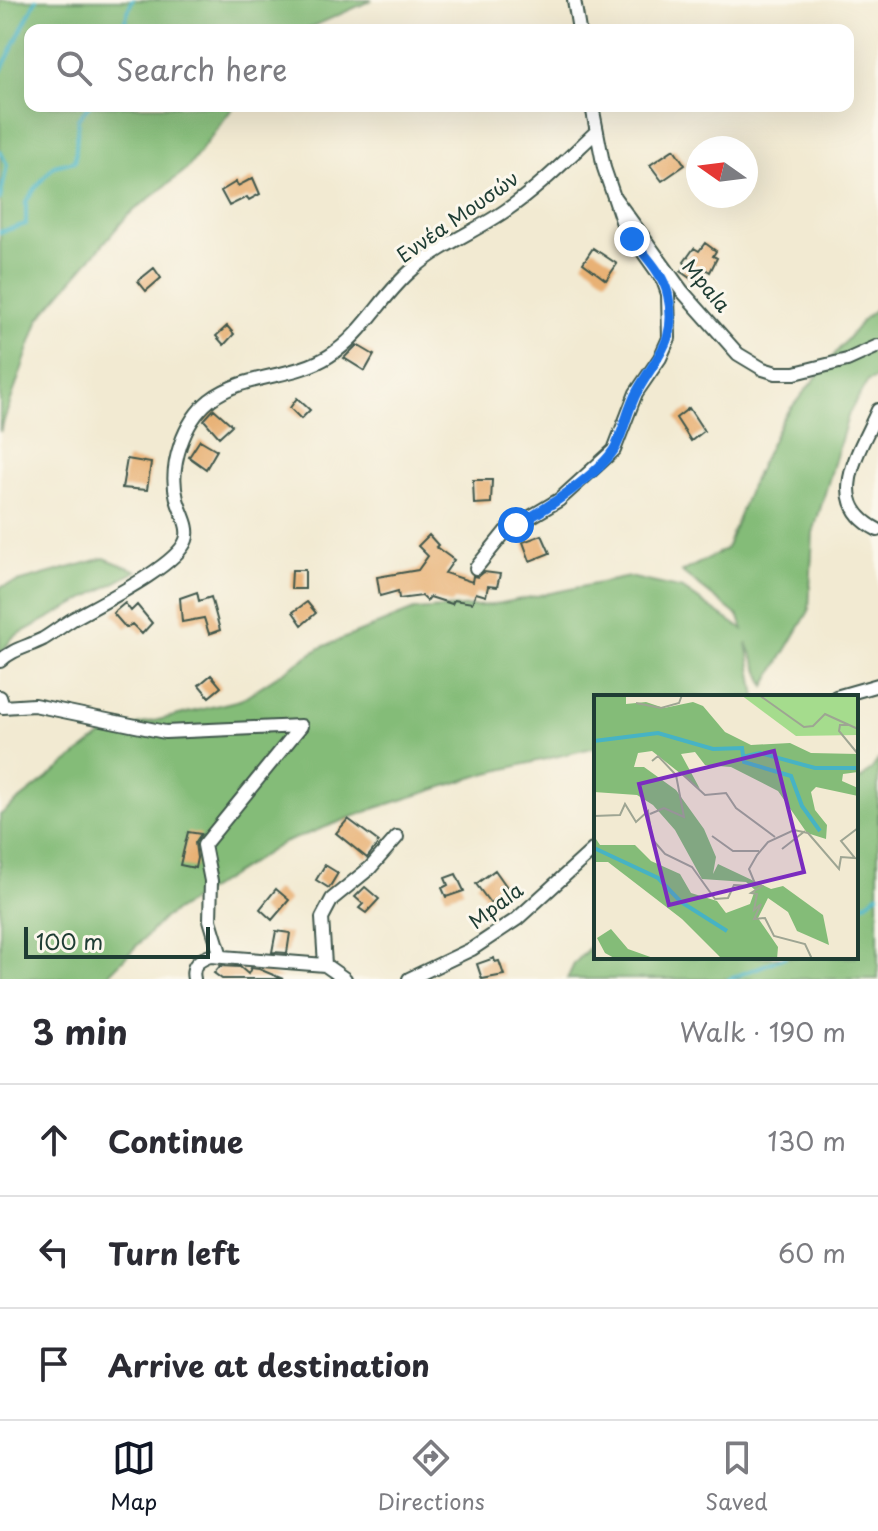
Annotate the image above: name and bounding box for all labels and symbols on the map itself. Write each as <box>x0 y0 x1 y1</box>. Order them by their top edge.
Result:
north arrow <box>686 136 758 208</box>
street label: Εννέα Μουσών <box>390 163 524 269</box>
route end <box>614 221 650 257</box>
street label: Mpala <box>676 252 738 319</box>
route start <box>498 507 534 543</box>
inset map <box>594 695 858 959</box>
street label: Mpala <box>462 875 529 936</box>
scale bar <box>24 923 210 959</box>

